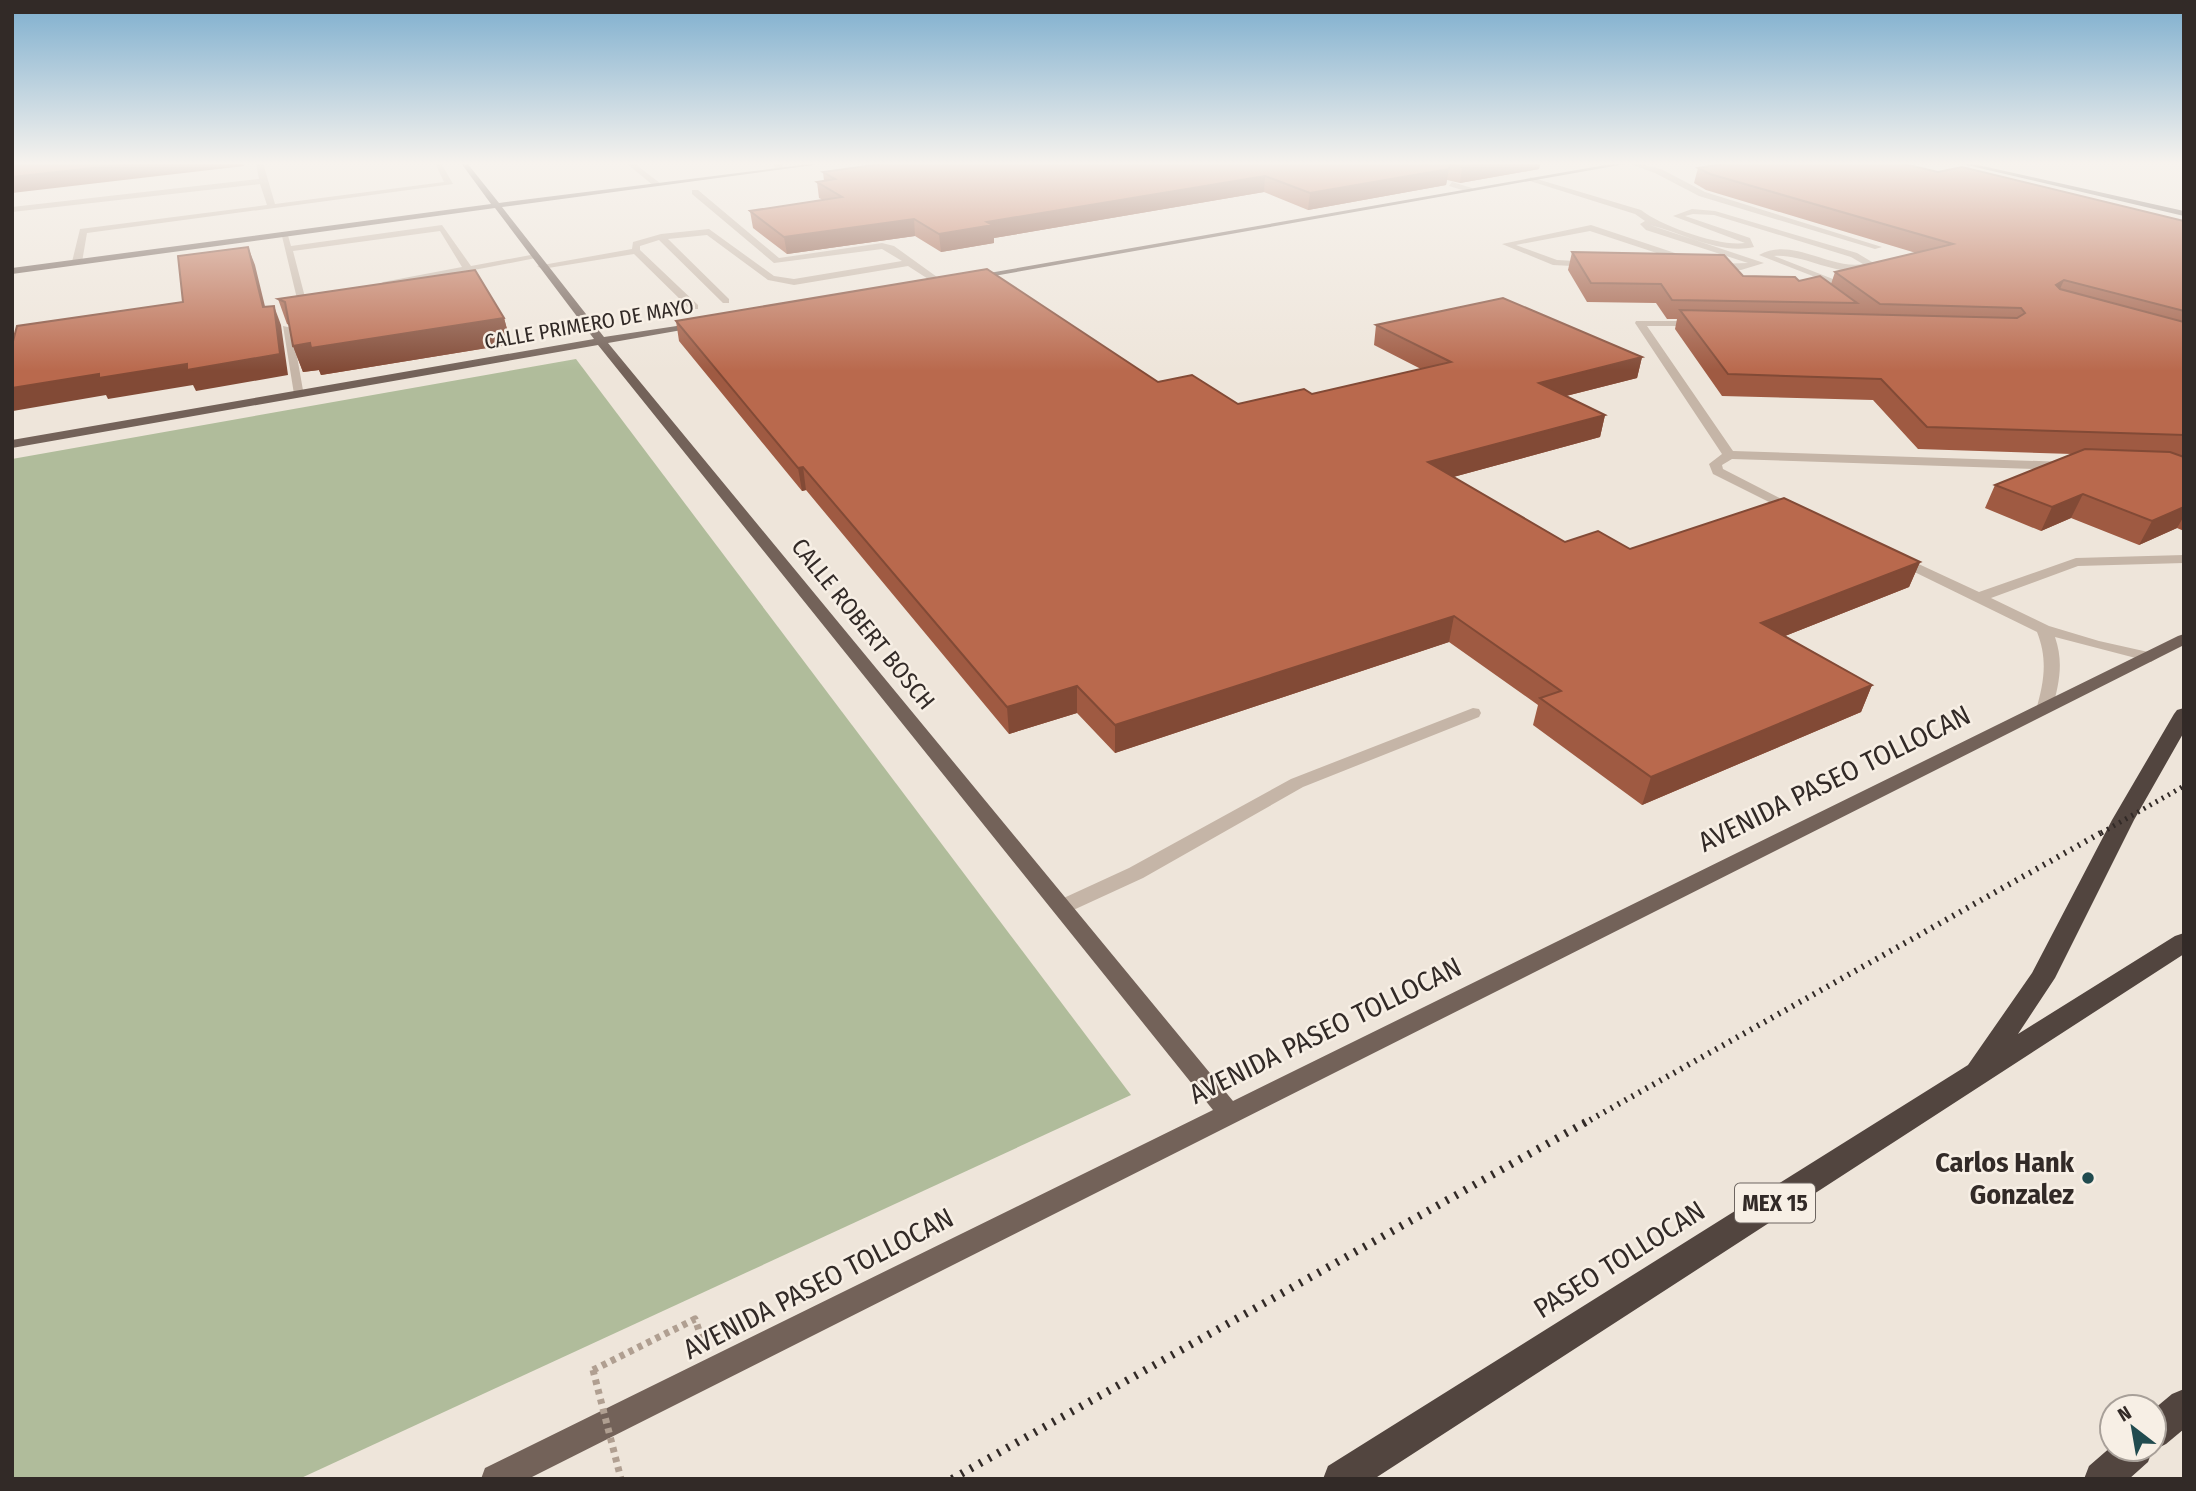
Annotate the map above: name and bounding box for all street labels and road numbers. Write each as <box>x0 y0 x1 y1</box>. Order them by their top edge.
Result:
street label: CALLE PRIMERO DE MAYO <box>482 293 696 355</box>
street label: CALLE ROBERT BOSCH <box>786 533 940 715</box>
street label: AVENIDA PASEO TOLLOCAN <box>1693 698 1976 859</box>
street label: AVENIDA PASEO TOLLOCAN <box>1184 950 1467 1111</box>
road number: MEX 15 <box>1735 1184 1815 1222</box>
street label: PASEO TOLLOCAN <box>1528 1194 1711 1325</box>
street label: AVENIDA PASEO TOLLOCAN <box>678 1201 959 1366</box>

